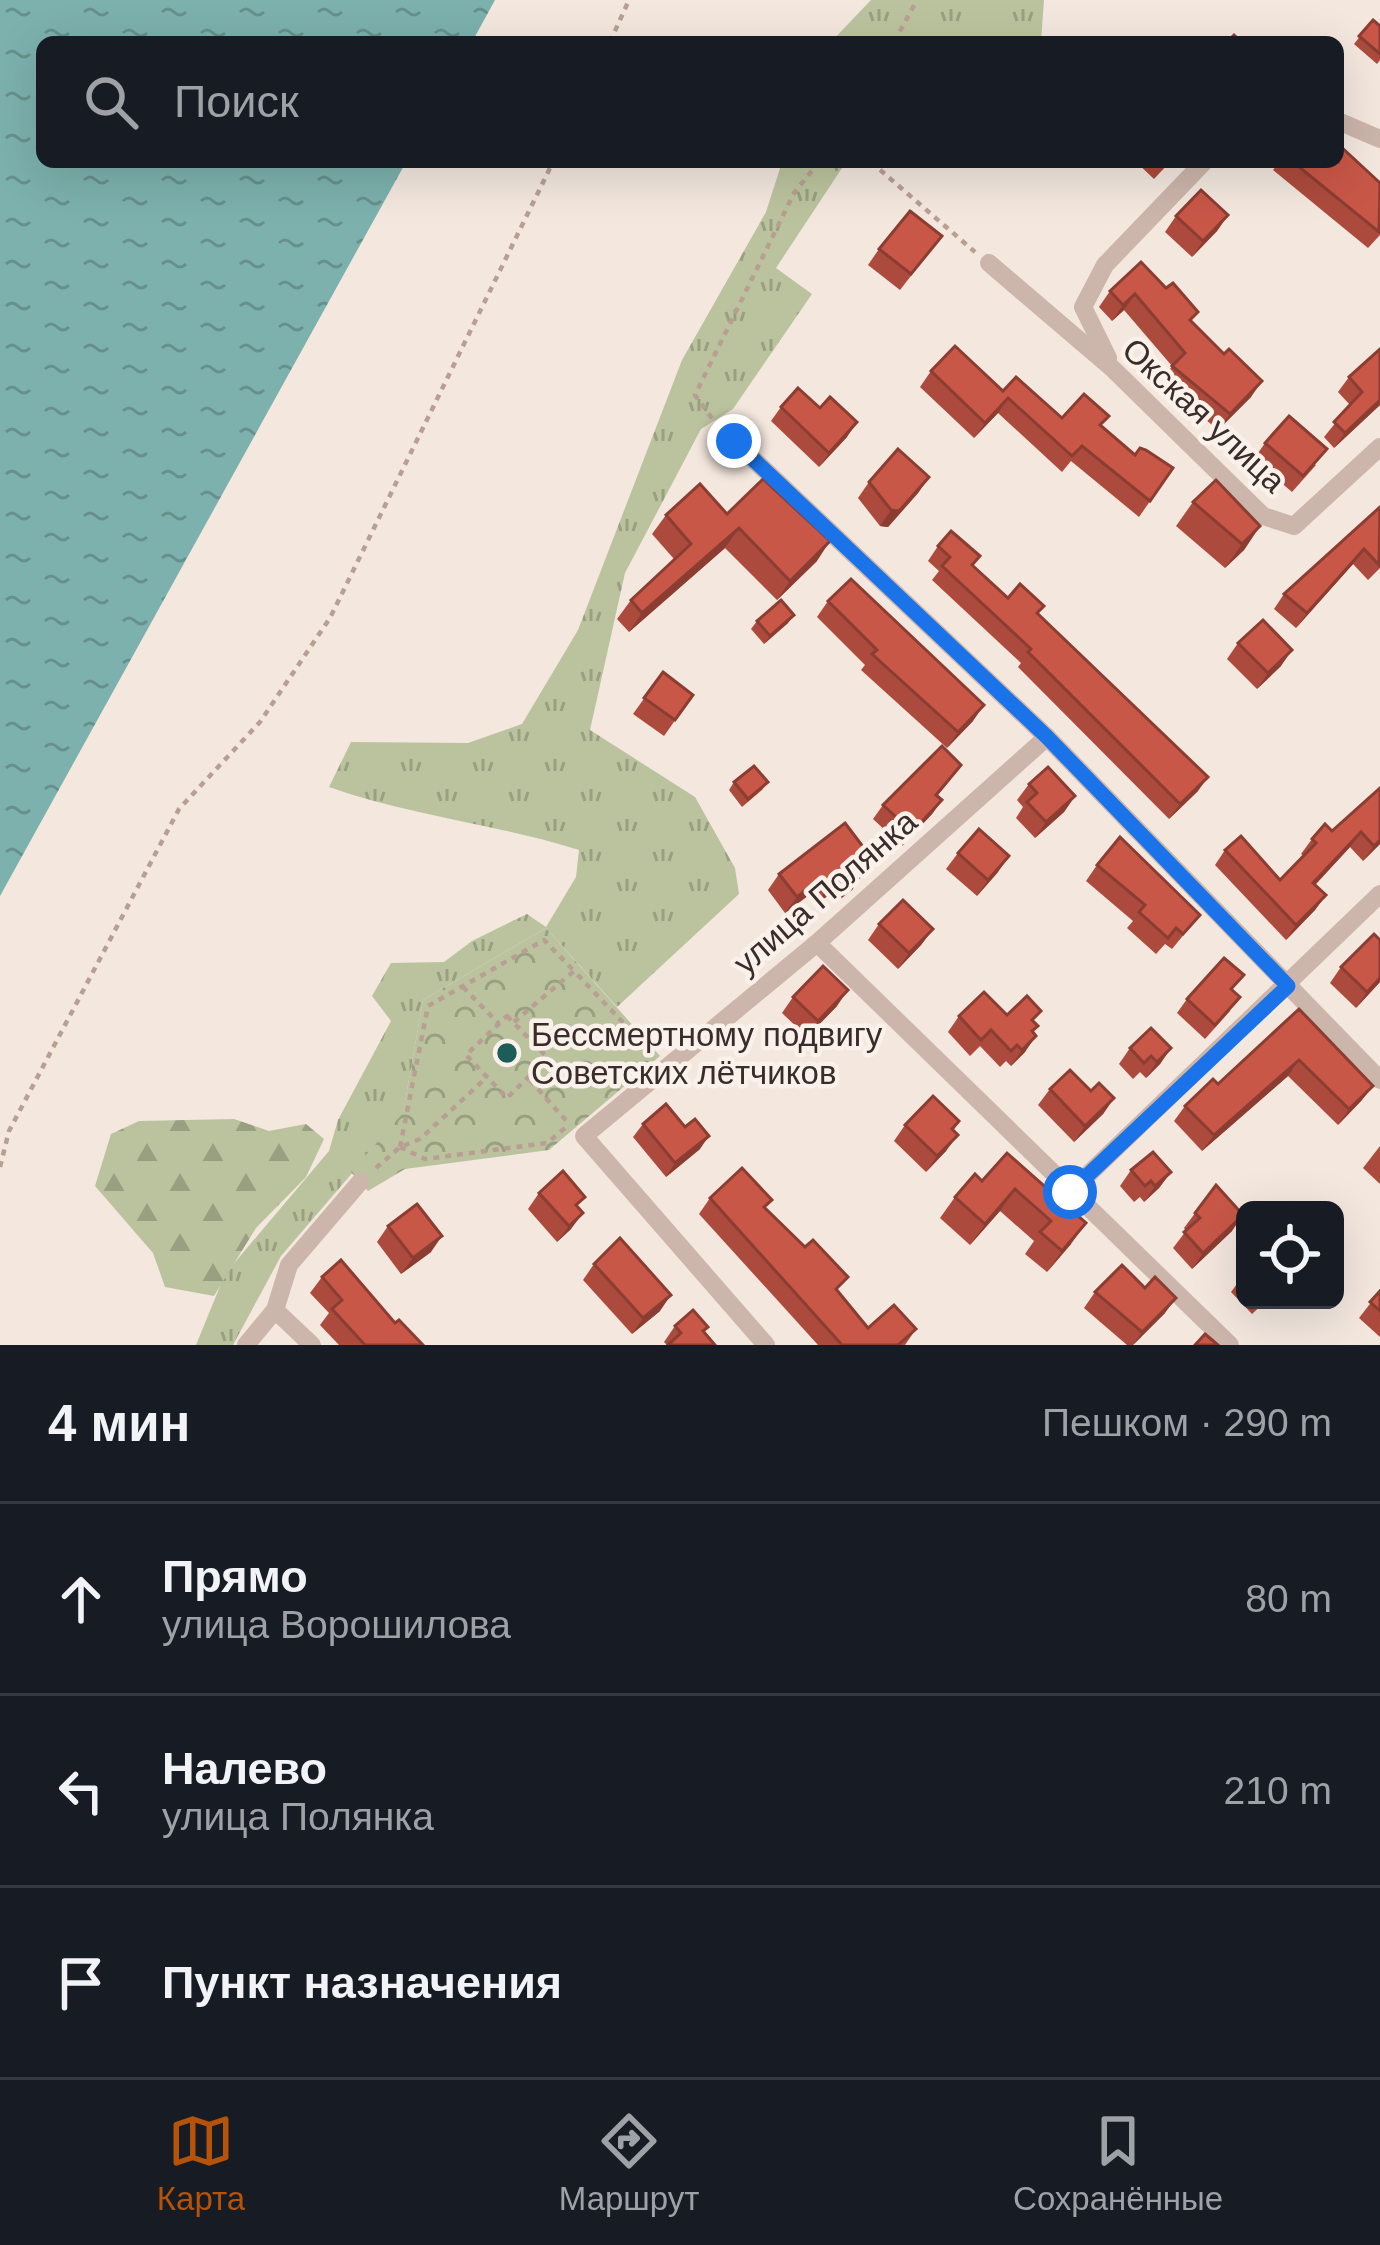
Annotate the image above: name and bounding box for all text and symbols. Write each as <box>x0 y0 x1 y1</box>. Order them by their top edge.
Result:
search box <box>36 36 1344 168</box>
icon: search <box>78 69 144 135</box>
text: Поиск <box>174 76 299 127</box>
street label: Окская улица <box>1115 330 1293 500</box>
route end <box>707 414 761 468</box>
street label: улица Полянка <box>726 802 924 981</box>
place label: Бессмертному подвигу Советских лётчиков <box>531 1016 883 1091</box>
marker: Бессмертному подвигу Советских лётчиков <box>494 1040 520 1066</box>
route start <box>1043 1165 1097 1219</box>
map controls <box>1236 1201 1344 1309</box>
button: locate <box>1236 1201 1344 1309</box>
text: 4 мин <box>48 1395 190 1452</box>
text: Пешком · 290 m <box>1042 1401 1332 1444</box>
text: Прямо <box>162 1551 308 1602</box>
icon: ahead <box>48 1566 114 1632</box>
text: 80 m <box>1245 1577 1332 1620</box>
text: улица Ворошилова <box>162 1603 511 1646</box>
text: Налево <box>162 1743 327 1794</box>
icon: left <box>48 1758 114 1824</box>
text: 210 m <box>1224 1769 1332 1812</box>
text: улица Полянка <box>162 1795 434 1838</box>
icon: arrive <box>48 1950 114 2016</box>
text: Пункт назначения <box>162 1957 562 2008</box>
tab: Карта <box>157 2108 245 2218</box>
tab: Маршрут <box>559 2108 699 2218</box>
tab: Сохранённые <box>1013 2108 1223 2218</box>

